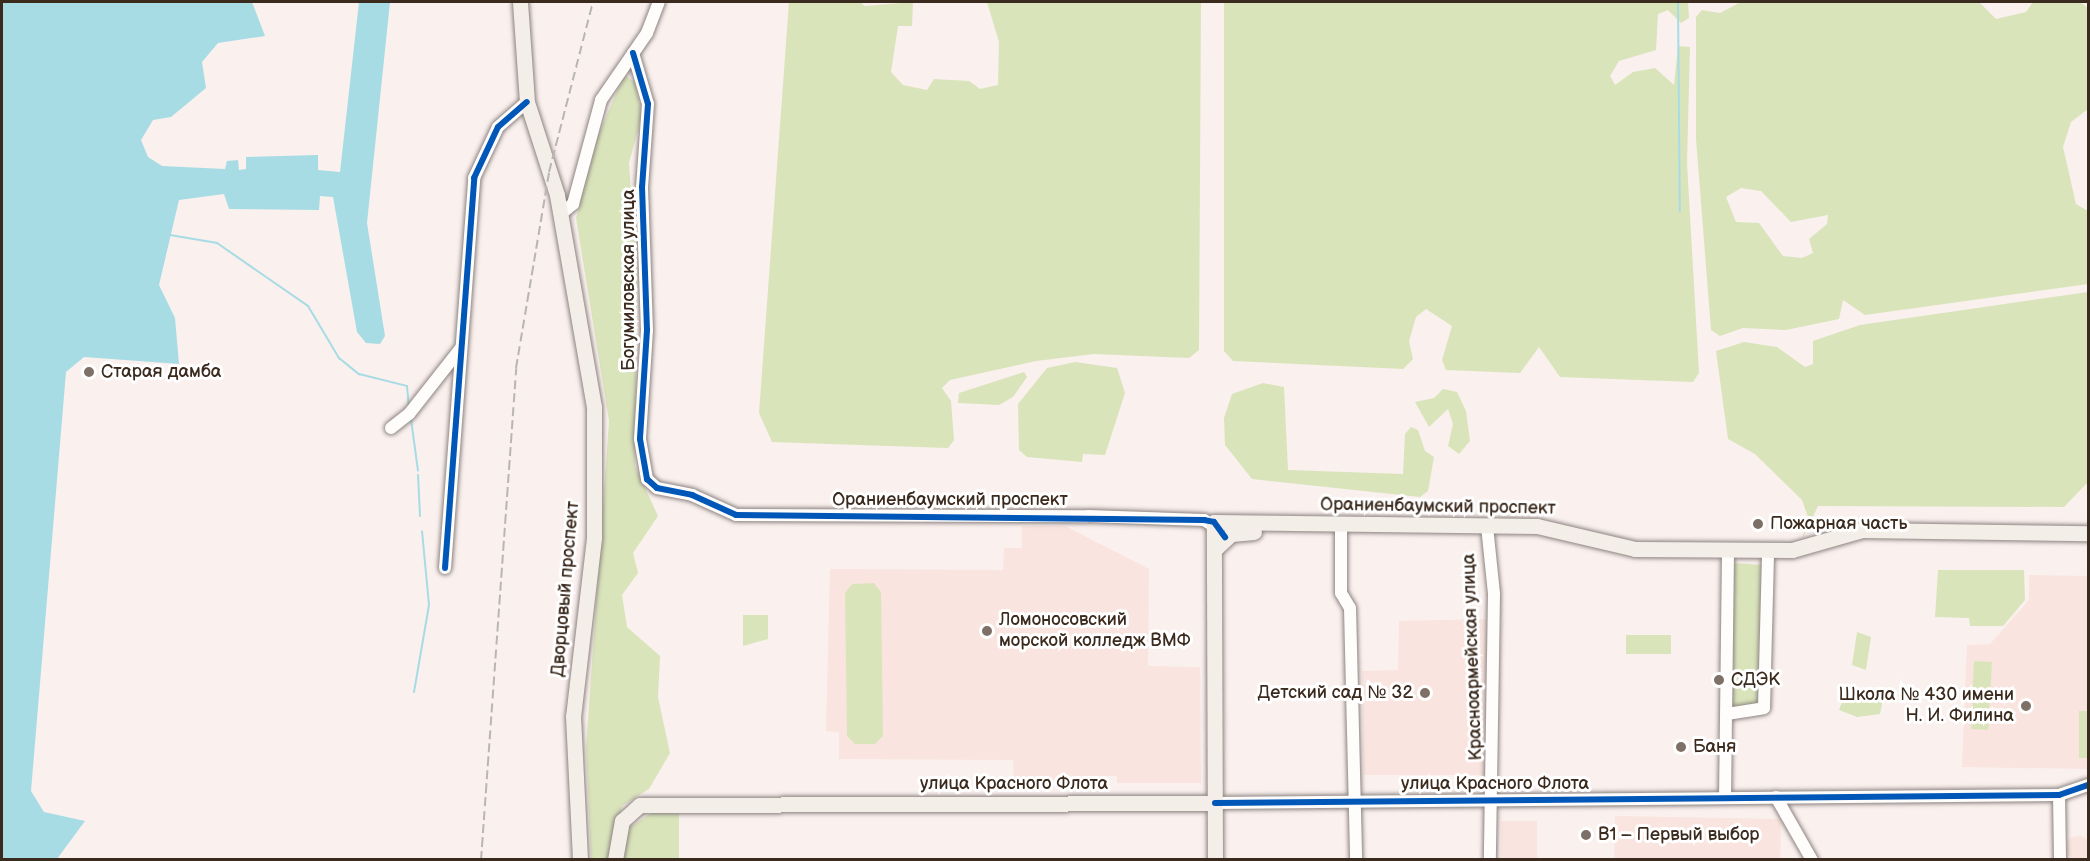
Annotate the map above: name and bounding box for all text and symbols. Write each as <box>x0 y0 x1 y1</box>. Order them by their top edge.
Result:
street label: Богумиловская улица <box>618 189 640 371</box>
place label: Старая дамба <box>101 361 221 383</box>
marker: Старая дамба <box>82 365 96 379</box>
street label: Ораниенбаумский проспект <box>832 489 1068 511</box>
street label: Ораниенбаумский проспект <box>1320 494 1556 520</box>
street label: Дворцовый проспект <box>548 500 584 678</box>
place label: Пожарная часть <box>1770 513 1907 535</box>
marker: Пожарная часть <box>1751 517 1765 531</box>
street label: Красноармейская улица <box>1459 553 1487 761</box>
place label: Ломоносовский морской колледж ВМФ <box>999 610 1191 652</box>
marker: Ломоносовский морской колледж ВМФ <box>980 624 994 638</box>
place label: СДЭК <box>1731 669 1780 691</box>
marker: СДЭК <box>1712 673 1726 687</box>
place label: Детский сад № 32 <box>1257 682 1413 704</box>
place label: Школа № 430 имени Н. И. Филина <box>1839 685 2014 728</box>
marker: Детский сад № 32 <box>1418 686 1432 700</box>
marker: Школа № 430 имени Н. И. Филина <box>2019 699 2033 713</box>
place label: Баня <box>1693 736 1736 758</box>
marker: Баня <box>1674 740 1688 754</box>
street label: улица Красного Флота <box>920 773 1108 795</box>
street label: улица Красного Флота <box>1401 773 1589 795</box>
place label: В1 – Первый выбор <box>1598 824 1761 846</box>
marker: В1 – Первый выбор <box>1579 828 1593 842</box>

